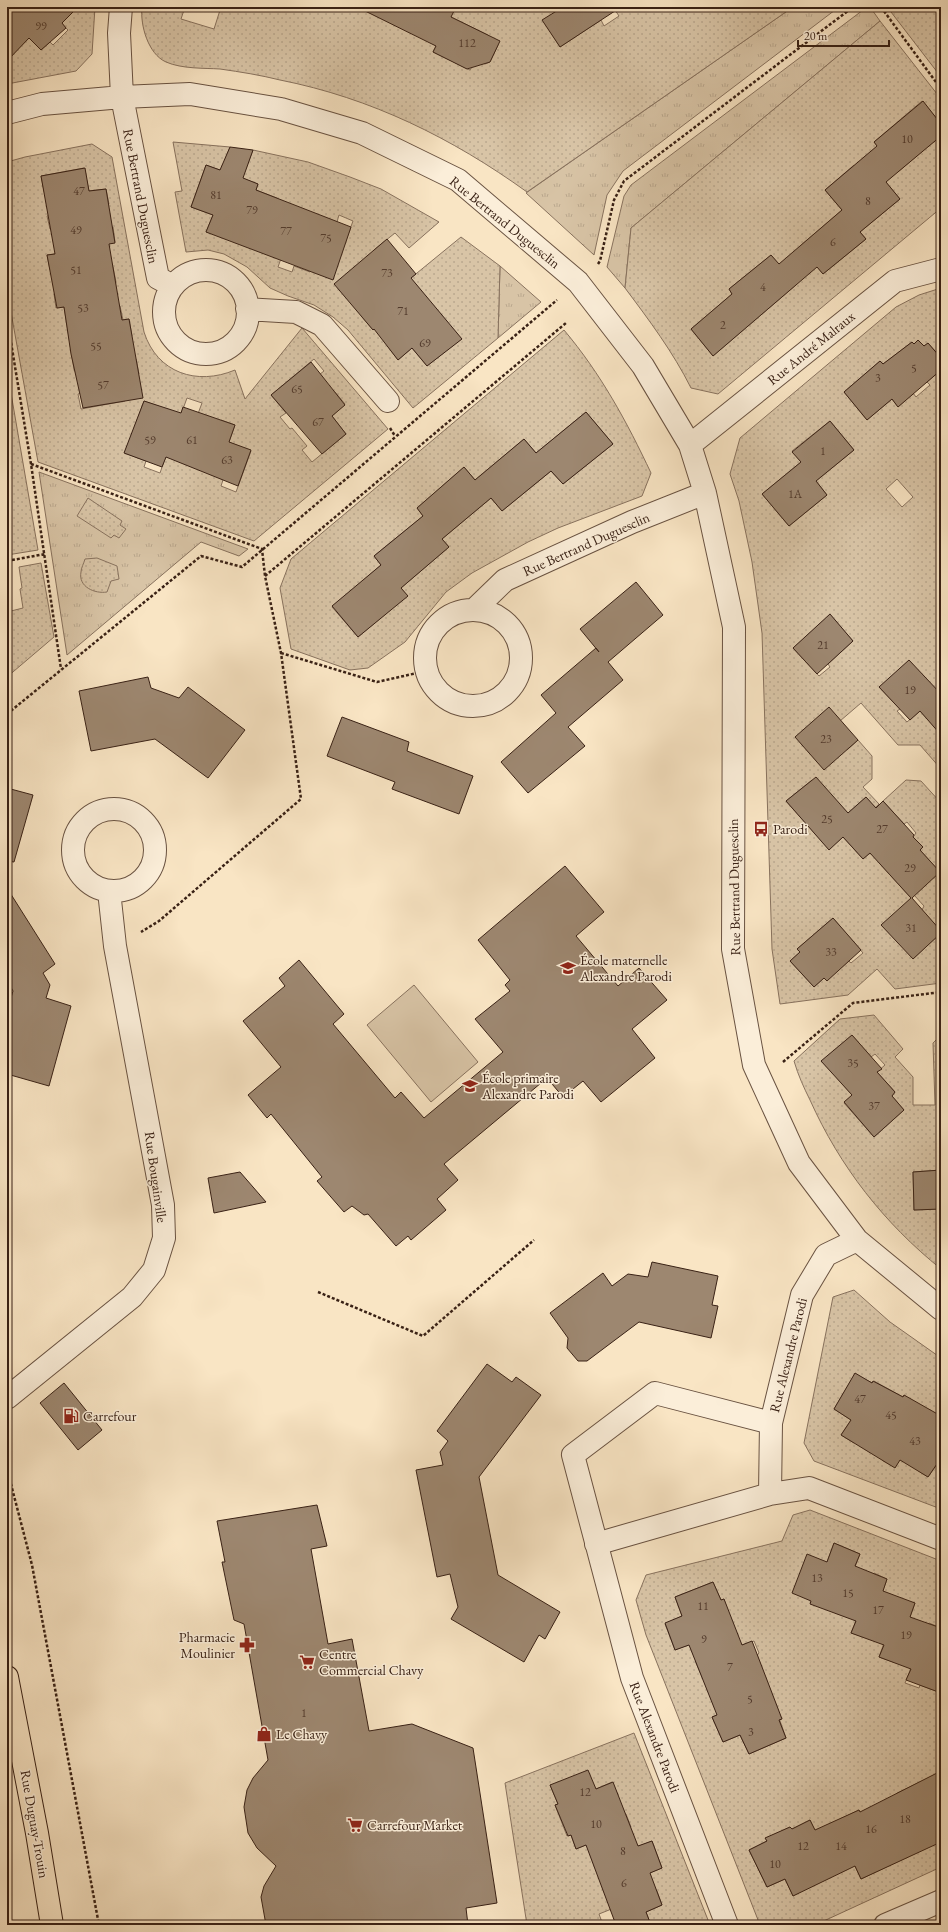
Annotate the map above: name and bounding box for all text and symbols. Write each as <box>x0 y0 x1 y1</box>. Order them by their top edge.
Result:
house number: 99 <box>35 18 47 34</box>
scale bar <box>798 22 889 48</box>
text: 20 m <box>804 28 828 44</box>
house number: 112 <box>458 35 476 51</box>
street label: Rue Bertrand Duguesclin <box>119 127 163 266</box>
house number: 10 <box>901 131 913 147</box>
street label: Rue Bertrand Duguesclin <box>446 172 564 273</box>
house number: 47 <box>73 183 85 199</box>
house number: 81 <box>210 187 222 203</box>
house number: 8 <box>865 193 871 209</box>
house number: 79 <box>246 202 258 218</box>
house number: 49 <box>70 222 82 238</box>
house number: 77 <box>280 223 292 239</box>
house number: 75 <box>320 230 332 246</box>
house number: 6 <box>830 234 836 250</box>
house number: 51 <box>70 262 82 278</box>
house number: 73 <box>381 265 393 281</box>
house number: 4 <box>760 279 766 295</box>
house number: 53 <box>77 300 89 316</box>
house number: 71 <box>397 303 409 319</box>
street label: Rue André Malraux <box>763 307 859 389</box>
house number: 2 <box>720 317 726 333</box>
house number: 69 <box>419 335 431 351</box>
house number: 55 <box>90 338 102 354</box>
house number: 5 <box>911 360 917 376</box>
house number: 3 <box>875 370 881 386</box>
house number: 57 <box>97 377 109 393</box>
house number: 65 <box>291 381 303 397</box>
house number: 67 <box>312 414 324 430</box>
house number: 59 <box>144 432 156 448</box>
house number: 61 <box>186 432 198 448</box>
house number: 1 <box>820 443 826 459</box>
house number: 63 <box>221 452 233 468</box>
house number: 1A <box>788 486 803 502</box>
street label: Rue Bertrand Duguesclin <box>520 508 653 580</box>
house number: 21 <box>817 637 829 653</box>
house number: 19 <box>904 682 916 698</box>
house number: 23 <box>820 731 832 747</box>
house number: 25 <box>821 811 833 827</box>
street label: Rue Bertrand Duguesclin <box>724 818 744 956</box>
bus stop icon: Parodi <box>752 820 770 838</box>
place label: Parodi <box>773 820 808 838</box>
house number: 27 <box>876 821 888 837</box>
house number: 29 <box>904 860 916 876</box>
house number: 31 <box>905 920 917 936</box>
house number: 33 <box>825 944 837 960</box>
place label: École maternelle Alexandre Parodi <box>579 951 672 985</box>
school or university icon: École maternelle Alexandre Parodi <box>559 959 577 977</box>
house number: 35 <box>847 1055 859 1071</box>
place label: École primaire Alexandre Parodi <box>481 1069 574 1103</box>
school or university icon: École primaire Alexandre Parodi <box>461 1077 479 1095</box>
house number: 37 <box>868 1098 880 1114</box>
street label: Rue Bougainville <box>141 1130 171 1224</box>
street label: Rue Alexandre Parodi <box>765 1295 811 1414</box>
house number: 47 <box>854 1391 866 1407</box>
fuel station icon: Carrefour <box>62 1407 80 1425</box>
place label: Carrefour <box>83 1407 137 1425</box>
house number: 45 <box>885 1407 897 1423</box>
house number: 43 <box>909 1433 921 1449</box>
house number: 13 <box>811 1570 823 1586</box>
house number: 15 <box>842 1585 854 1601</box>
house number: 11 <box>697 1598 709 1614</box>
house number: 17 <box>872 1602 884 1618</box>
house number: 19 <box>900 1627 912 1643</box>
place label: Pharmacie Moulinier <box>179 1628 236 1662</box>
house number: 9 <box>701 1631 707 1647</box>
pharmacy icon: Pharmacie Moulinier <box>238 1636 256 1654</box>
place label: Centre Commercial Chavy <box>319 1645 424 1679</box>
supermarket icon: Centre Commercial Chavy <box>298 1653 316 1671</box>
house number: 7 <box>727 1659 733 1675</box>
street label: Rue Alexandre Parodi <box>626 1679 685 1796</box>
house number: 5 <box>747 1691 753 1707</box>
house number: 1 <box>301 1705 307 1721</box>
house number: 3 <box>748 1724 754 1740</box>
shop icon: Le Chavy <box>255 1725 273 1743</box>
place label: Le Chavy <box>276 1725 328 1743</box>
street label: Rue Duguay-Trouin <box>17 1769 53 1880</box>
house number: 12 <box>579 1784 591 1800</box>
house number: 18 <box>899 1811 911 1827</box>
supermarket icon: Carrefour Market <box>346 1816 364 1834</box>
place label: Carrefour Market <box>367 1816 463 1834</box>
house number: 10 <box>590 1816 602 1832</box>
house number: 16 <box>865 1821 877 1837</box>
house number: 12 <box>797 1838 809 1854</box>
house number: 14 <box>835 1838 847 1854</box>
house number: 8 <box>620 1843 626 1859</box>
house number: 10 <box>769 1856 781 1872</box>
house number: 6 <box>621 1875 627 1891</box>

